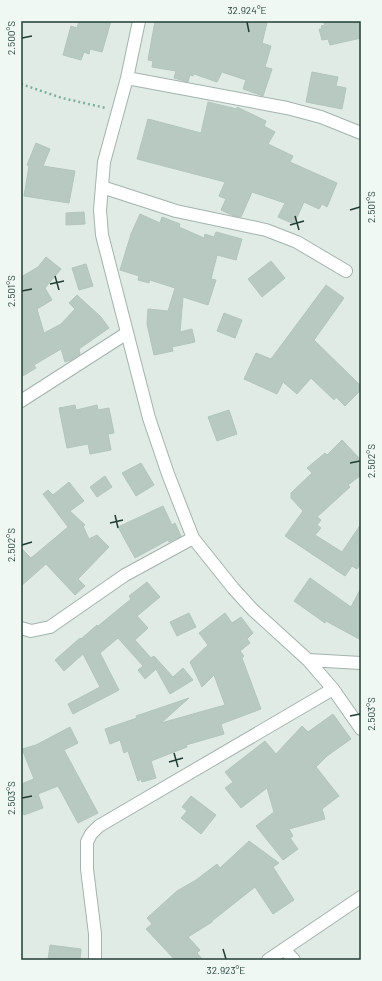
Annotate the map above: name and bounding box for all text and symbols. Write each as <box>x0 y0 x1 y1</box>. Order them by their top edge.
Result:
text: 32.924°E <box>227 4 267 16</box>
text: 2.500°S <box>5 21 17 55</box>
text: 2.501°S <box>365 191 377 223</box>
text: 2.501°S <box>5 275 17 307</box>
text: 2.502°S <box>365 444 377 478</box>
text: 2.502°S <box>5 528 17 562</box>
text: 2.503°S <box>365 697 377 731</box>
text: 2.503°S <box>5 781 17 815</box>
text: 32.923°E <box>207 964 245 976</box>

